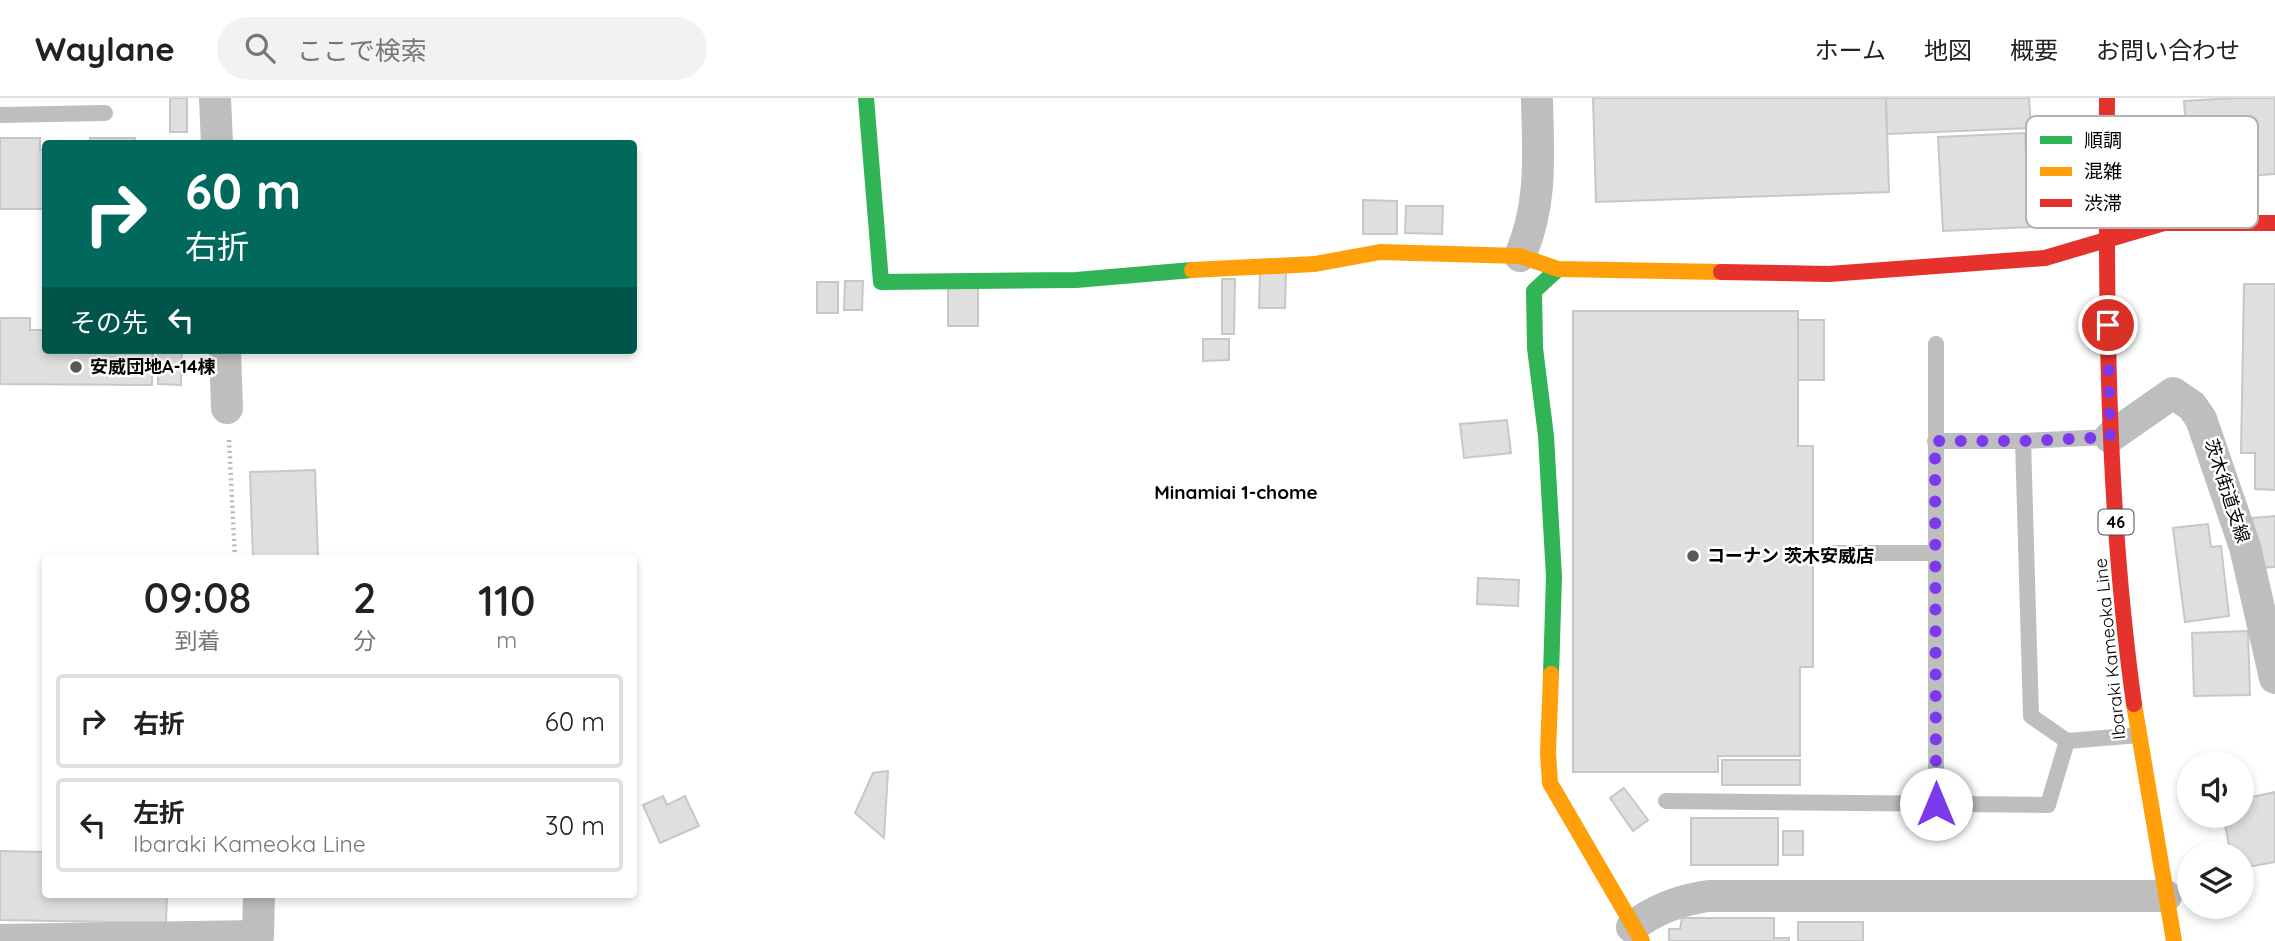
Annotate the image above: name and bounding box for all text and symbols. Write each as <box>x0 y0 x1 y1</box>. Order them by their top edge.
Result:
search box <box>217 17 707 80</box>
text: Waylane <box>35 28 175 69</box>
icon: search <box>241 29 279 67</box>
text: ここで検索 <box>297 34 427 67</box>
text: ホーム <box>1815 35 1886 65</box>
text: 地図 <box>1924 35 1972 65</box>
text: 概要 <box>2010 35 2058 65</box>
text: お問い合わせ <box>2096 35 2240 65</box>
legend <box>2026 116 2258 228</box>
text: 順調 <box>2084 128 2122 152</box>
text: 混雑 <box>2084 159 2122 183</box>
text: 60 m <box>185 160 301 221</box>
icon: right <box>70 168 161 259</box>
text: 渋滞 <box>2084 191 2122 215</box>
text: 右折 <box>185 226 249 266</box>
pin <box>2078 295 2138 355</box>
icon: left <box>162 301 200 339</box>
text: その先 <box>70 306 148 339</box>
icon: arrive <box>2089 306 2127 344</box>
place label: 安威団地A-14棟 <box>90 355 216 378</box>
marker: 安威団地A-14棟 <box>68 359 84 375</box>
street label: 茨木街道支線 <box>2200 436 2255 546</box>
district label: Minamiai 1-chome <box>1154 480 1318 504</box>
road number: 46 <box>2098 510 2134 534</box>
place label: コーナン 茨木安威店 <box>1707 544 1874 567</box>
marker: コーナン 茨木安威店 <box>1685 548 1701 564</box>
street label: Ibaraki Kameoka Line <box>2089 557 2130 741</box>
text: 09:08 <box>143 571 251 624</box>
text: 2 <box>353 571 376 624</box>
text: 110 <box>478 574 536 627</box>
text: m <box>496 625 517 654</box>
text: 到着 <box>174 626 220 655</box>
text: 分 <box>353 626 376 655</box>
icon: right <box>74 702 112 740</box>
text: 60 m <box>545 705 605 738</box>
text: 右折 <box>133 707 185 740</box>
map controls <box>2177 751 2254 919</box>
button: sound <box>2177 751 2254 828</box>
position arrow <box>1899 767 1973 841</box>
text: 左折 <box>133 796 185 829</box>
icon: left <box>74 806 112 844</box>
text: 30 m <box>545 809 605 842</box>
text: Ibaraki Kameoka Line <box>133 829 366 858</box>
button: layers <box>2177 842 2254 919</box>

